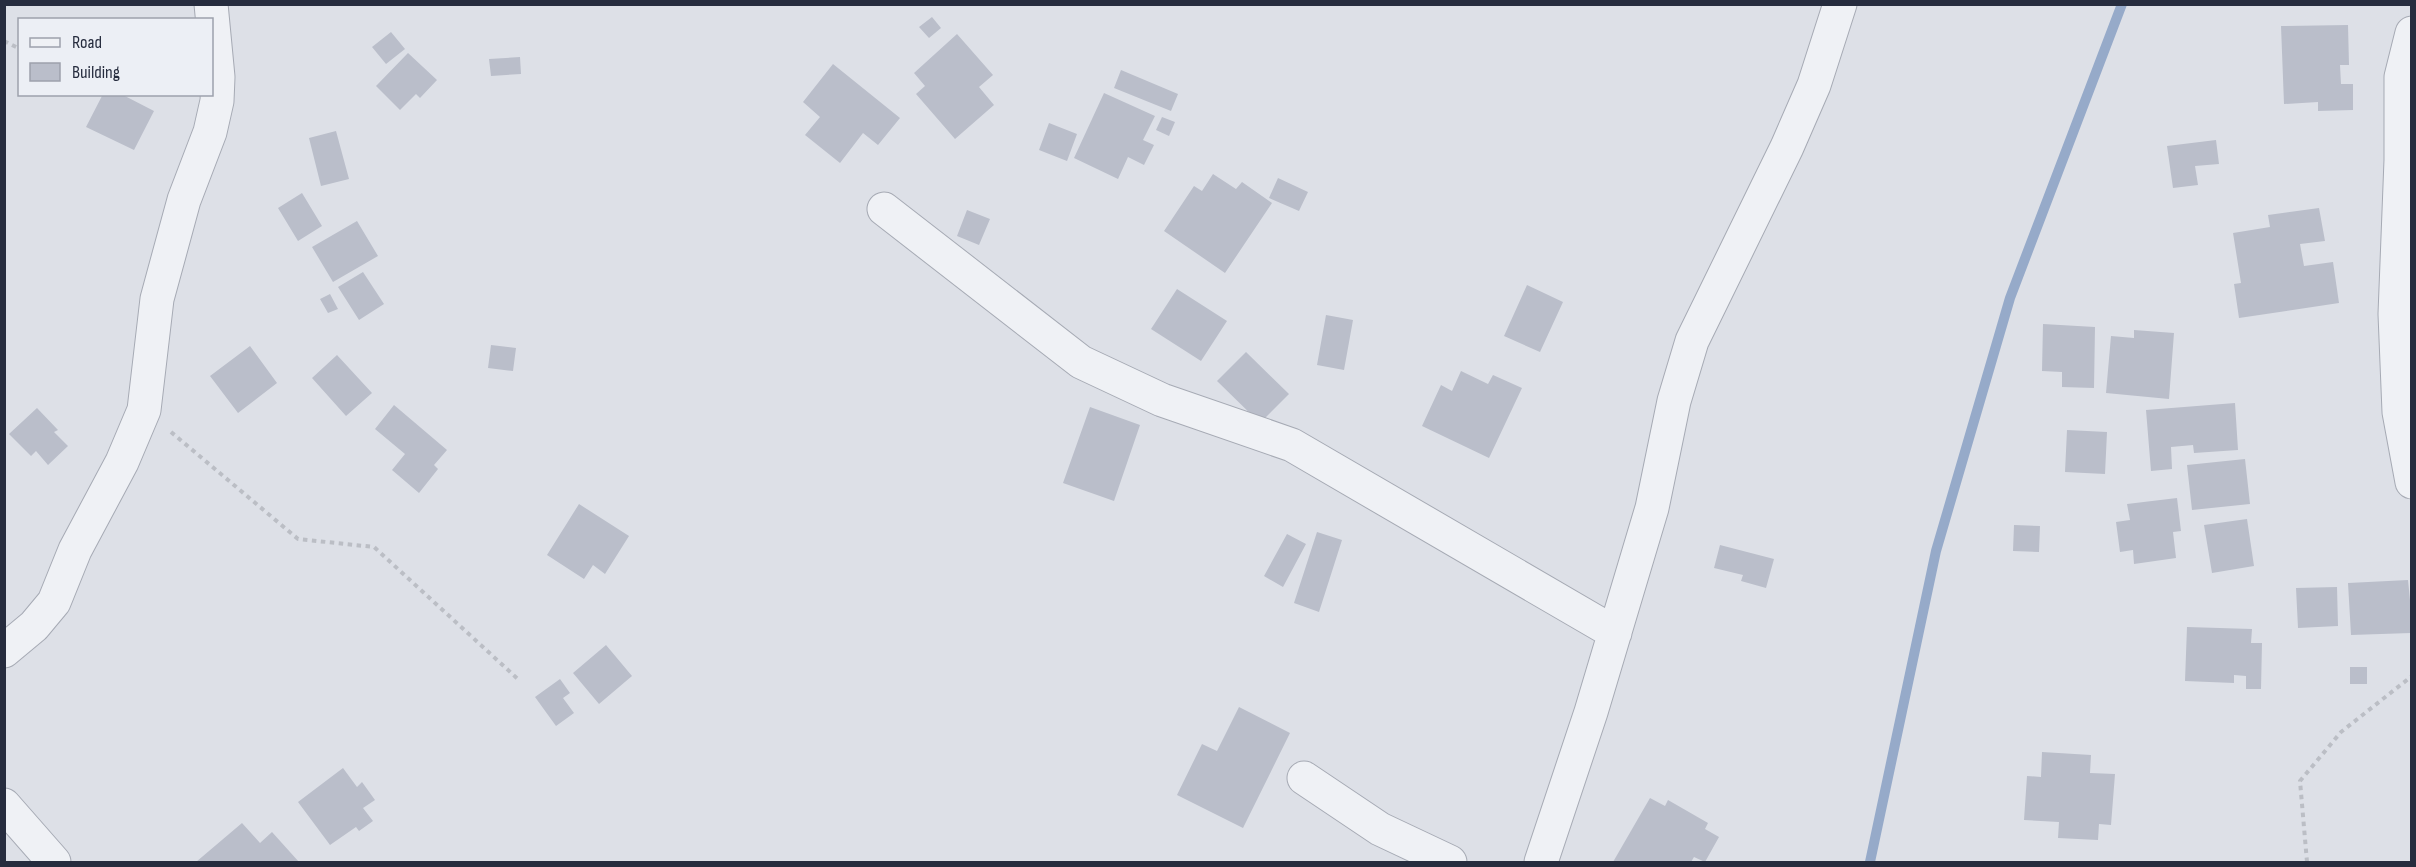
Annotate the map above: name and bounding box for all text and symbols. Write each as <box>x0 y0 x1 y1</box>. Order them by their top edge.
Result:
legend <box>18 18 213 96</box>
text: Road <box>72 32 102 53</box>
text: Building <box>72 62 120 83</box>

